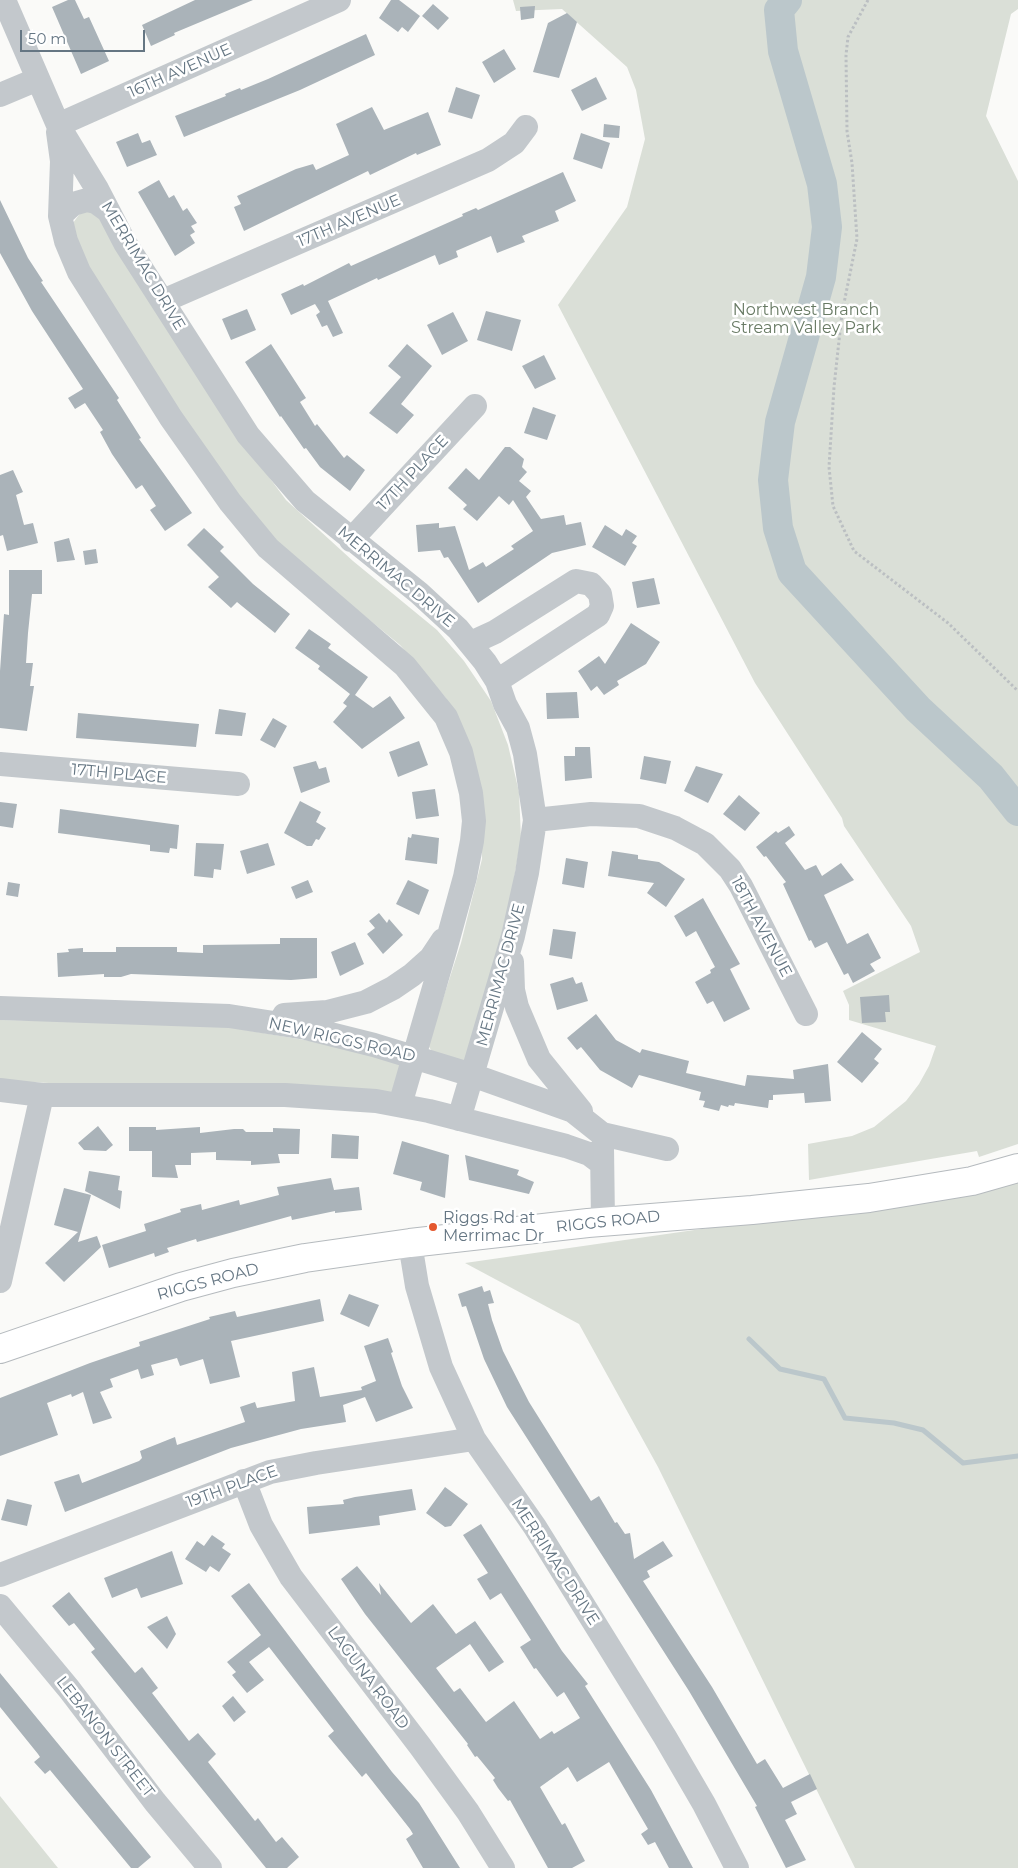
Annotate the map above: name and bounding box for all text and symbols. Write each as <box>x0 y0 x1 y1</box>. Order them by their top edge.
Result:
scale bar <box>22 20 148 52</box>
text: 50 m <box>28 29 66 48</box>
street label: 16TH AVENUE <box>126 40 234 102</box>
street label: 17TH AVENUE <box>294 191 404 251</box>
street label: MERRIMAC DRIVE <box>97 198 189 334</box>
park label: Northwest Branch Stream Valley Park <box>731 300 881 338</box>
street label: 17TH PLACE <box>373 431 453 515</box>
street label: MERRIMAC DRIVE <box>333 522 459 632</box>
street label: 17TH PLACE <box>70 760 168 788</box>
street label: 18TH AVENUE <box>726 873 796 981</box>
street label: MERRIMAC DRIVE <box>473 901 529 1049</box>
street label: NEW RIGGS ROAD <box>267 1014 417 1066</box>
street label: RIGGS ROAD <box>555 1207 661 1237</box>
place label: Riggs Rd at Merrimac Dr <box>443 1208 544 1246</box>
marker: Riggs Rd at Merrimac Dr <box>427 1221 439 1233</box>
street label: RIGGS ROAD <box>155 1259 261 1305</box>
street label: 19TH PLACE <box>184 1462 280 1512</box>
street label: MERRIMAC DRIVE <box>507 1495 603 1629</box>
street label: LAGUNA ROAD <box>323 1623 413 1733</box>
street label: LEBANON STREET <box>52 1673 158 1801</box>

